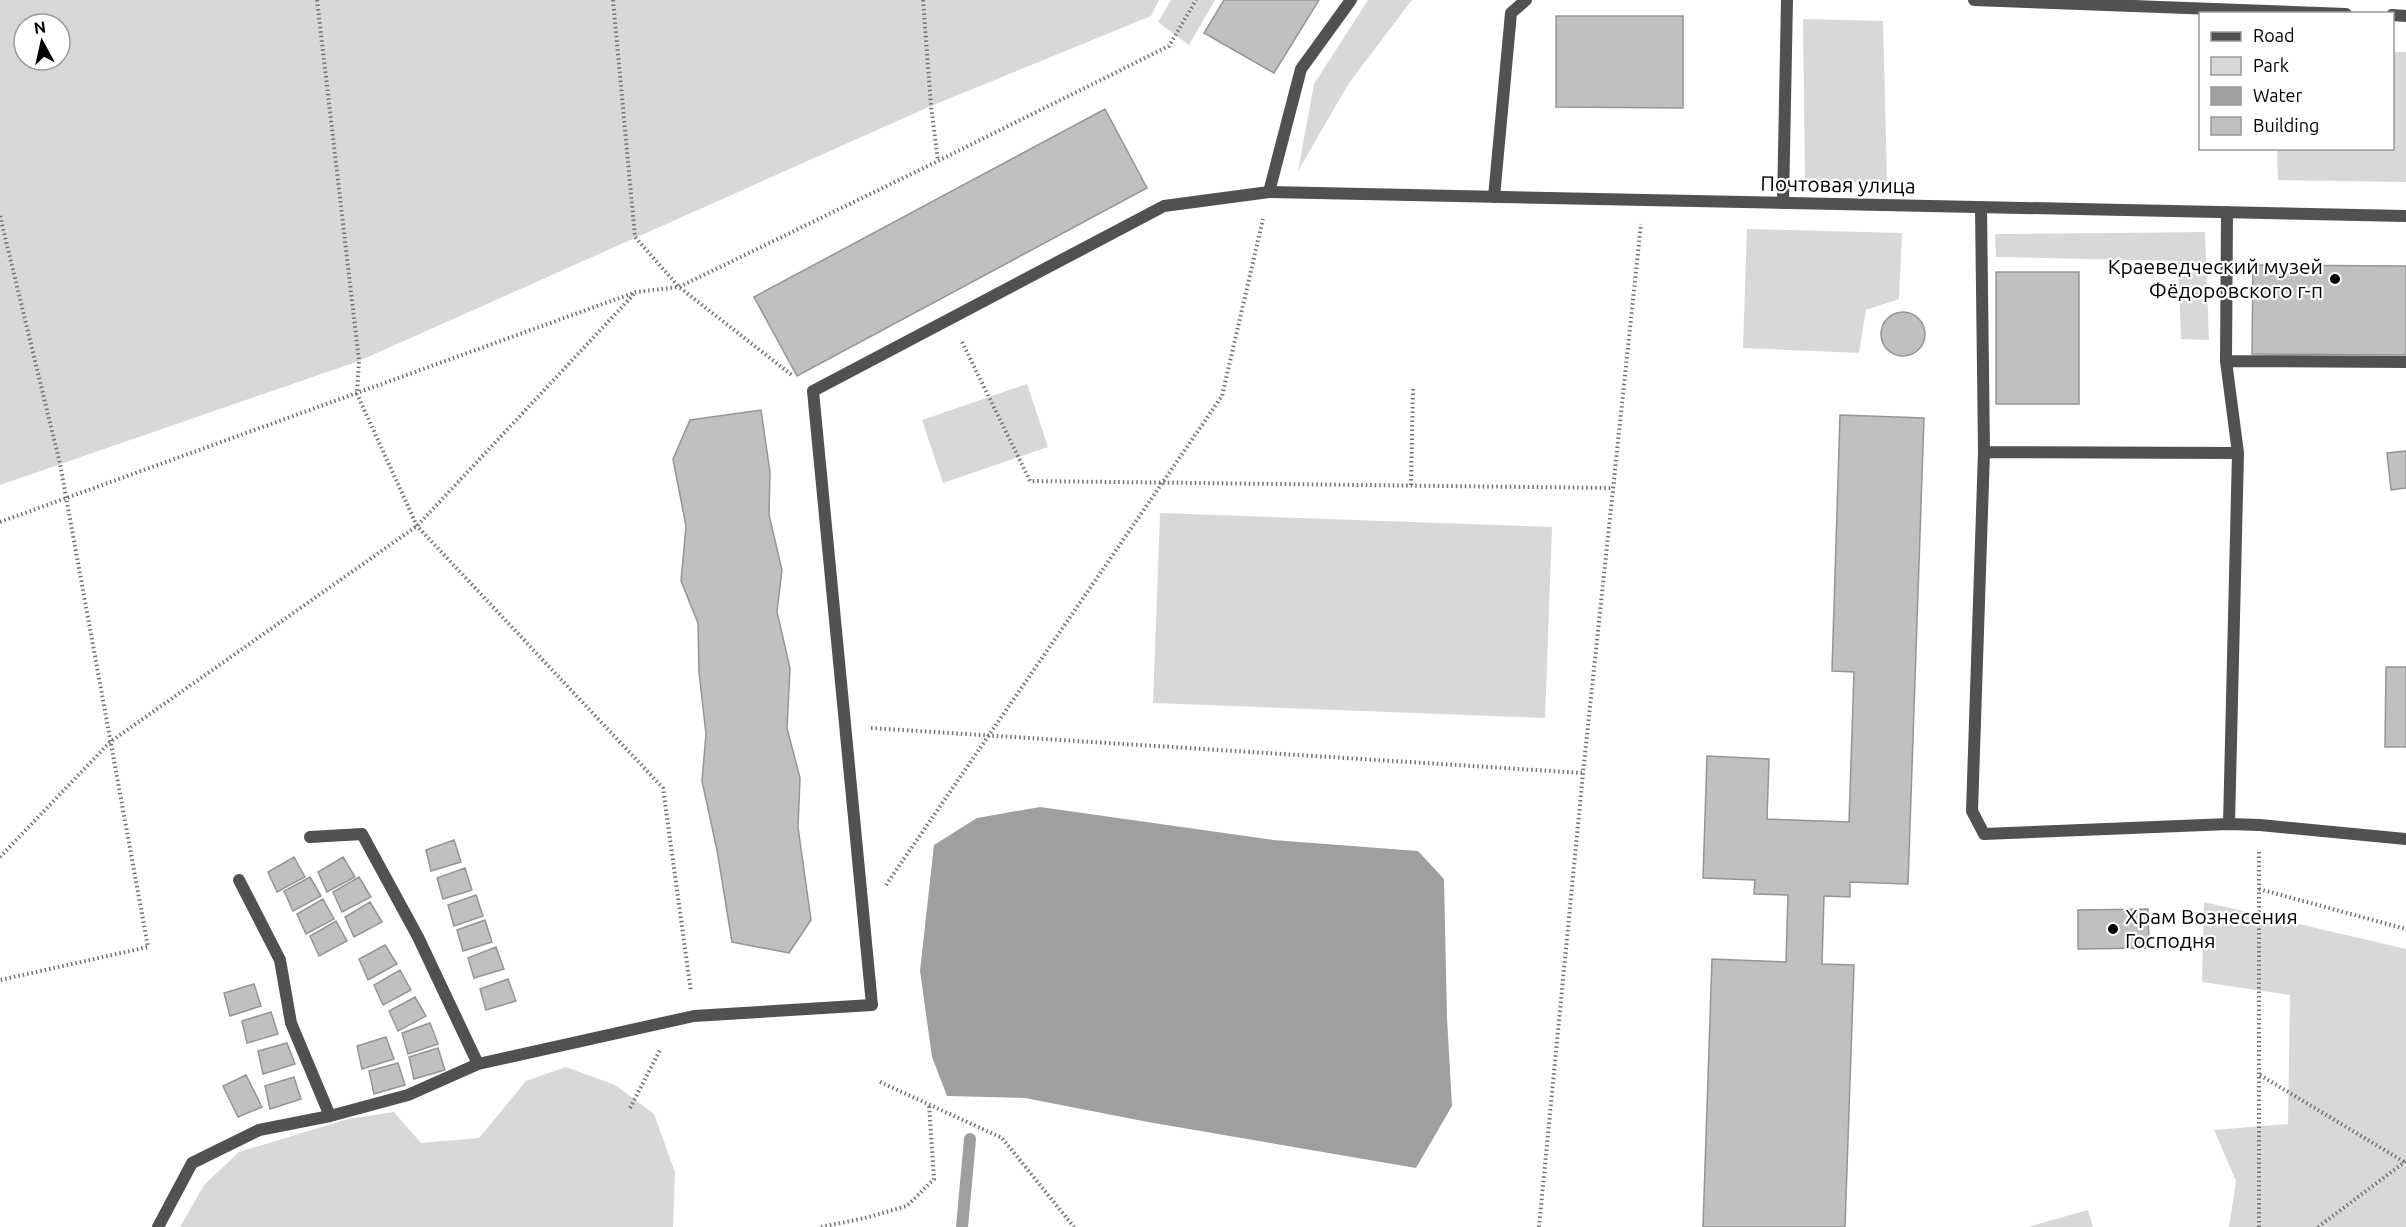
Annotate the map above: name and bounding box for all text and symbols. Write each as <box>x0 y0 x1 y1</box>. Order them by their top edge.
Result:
north arrow <box>12 12 72 72</box>
legend <box>2199 12 2394 150</box>
text: N <box>33 17 47 37</box>
text: Road <box>2253 25 2295 45</box>
text: Park <box>2253 55 2289 75</box>
text: Water <box>2253 85 2303 105</box>
text: Building <box>2253 115 2319 135</box>
street label: Почтовая улица <box>1760 171 1916 197</box>
place label: Краеведческий музей Фёдоровского г-п <box>2108 254 2323 302</box>
marker: Краеведческий музей Фёдоровского г-п <box>2328 272 2342 286</box>
place label: Храм Вознесения Господня <box>2125 904 2298 952</box>
marker: Храм Вознесения Господня <box>2106 922 2120 936</box>

